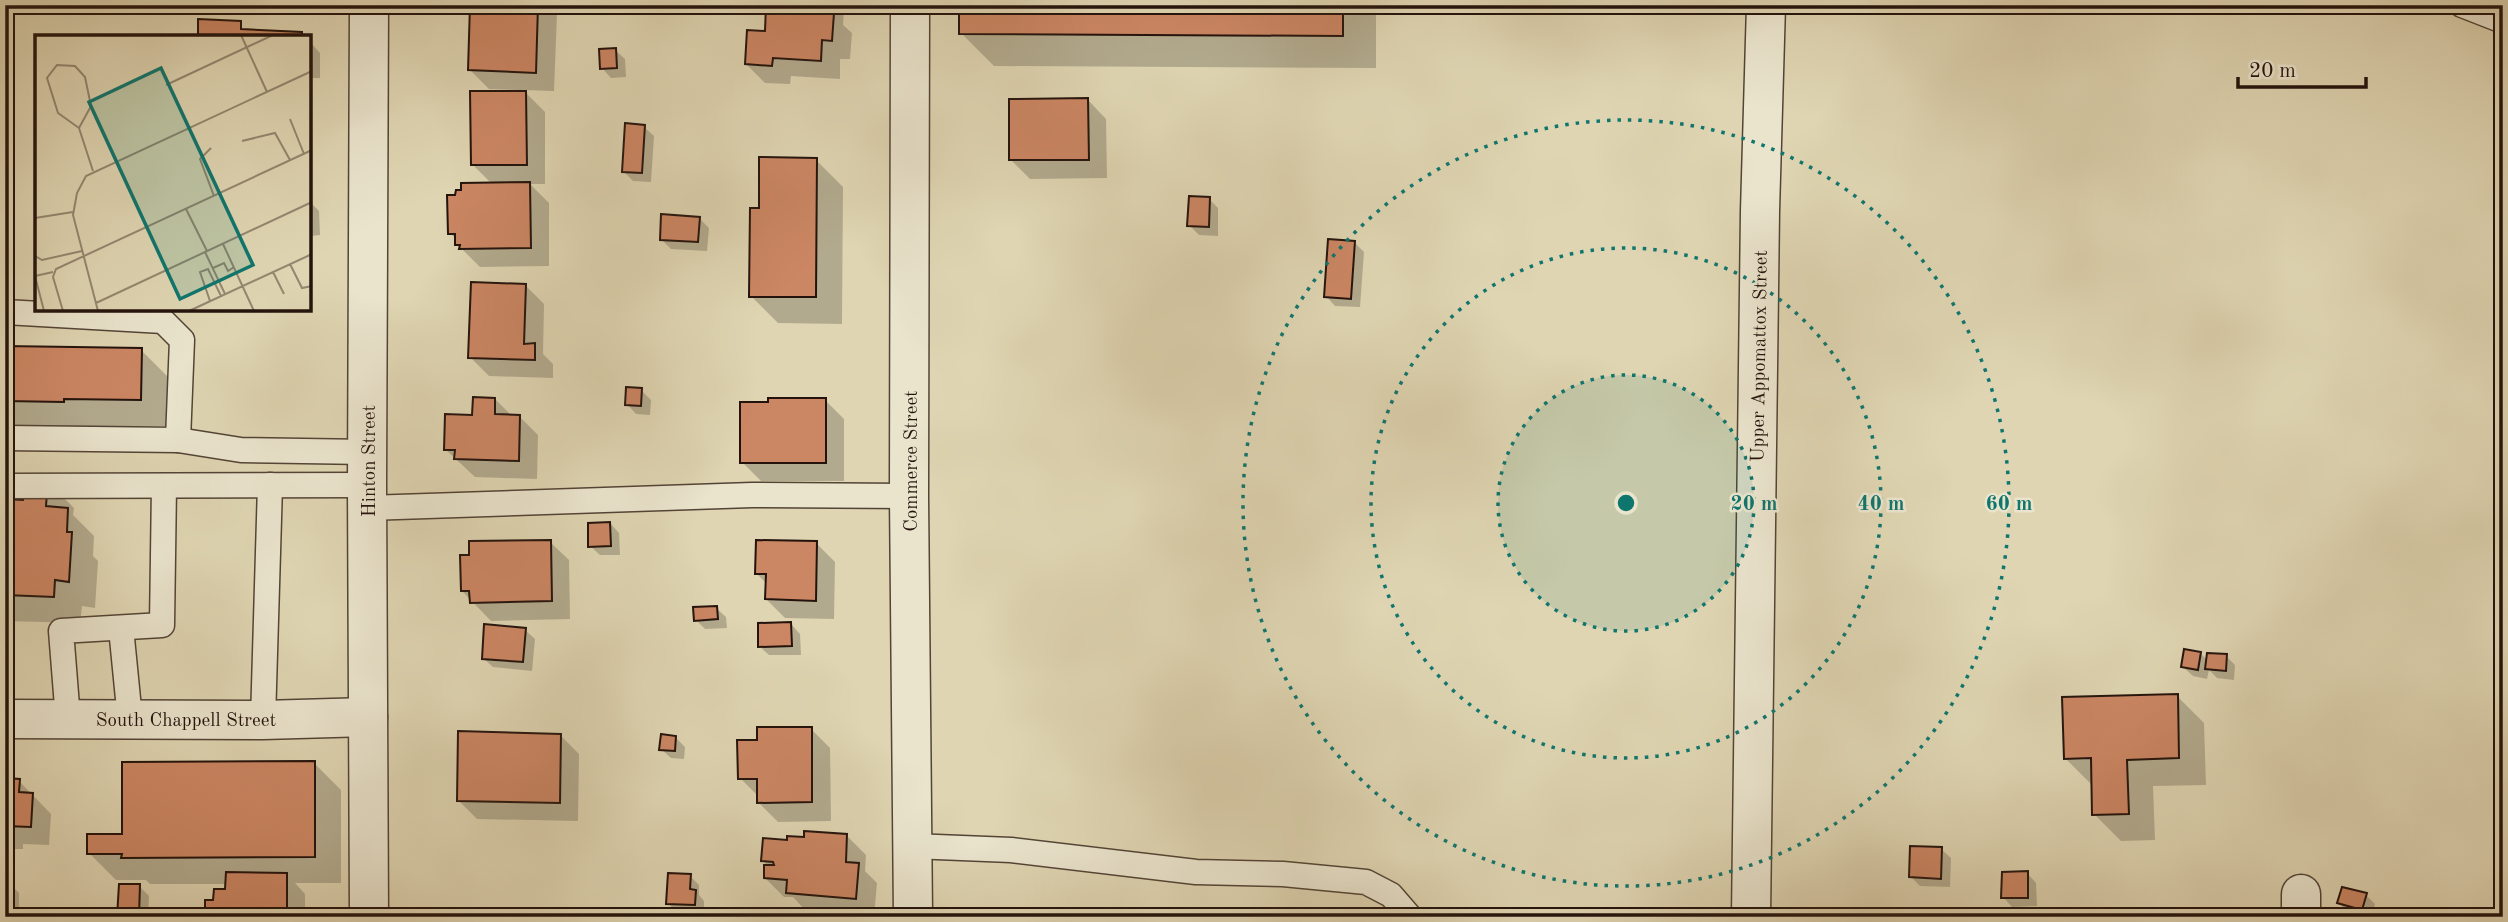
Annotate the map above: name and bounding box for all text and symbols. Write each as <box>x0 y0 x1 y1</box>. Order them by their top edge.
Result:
inset map <box>35 35 312 312</box>
scale bar <box>2238 46 2366 90</box>
text: 20 m <box>2249 61 2296 82</box>
street label: Upper Appomattox Street <box>1749 250 1772 462</box>
street label: Commerce Street <box>903 390 922 532</box>
street label: Hinton Street <box>361 405 380 517</box>
centre of rings <box>1614 491 1638 515</box>
text: 20 m <box>1730 494 1778 515</box>
text: 40 m <box>1857 494 1905 515</box>
text: 60 m <box>1985 494 2033 515</box>
street label: South Chappell Street <box>96 712 276 731</box>

